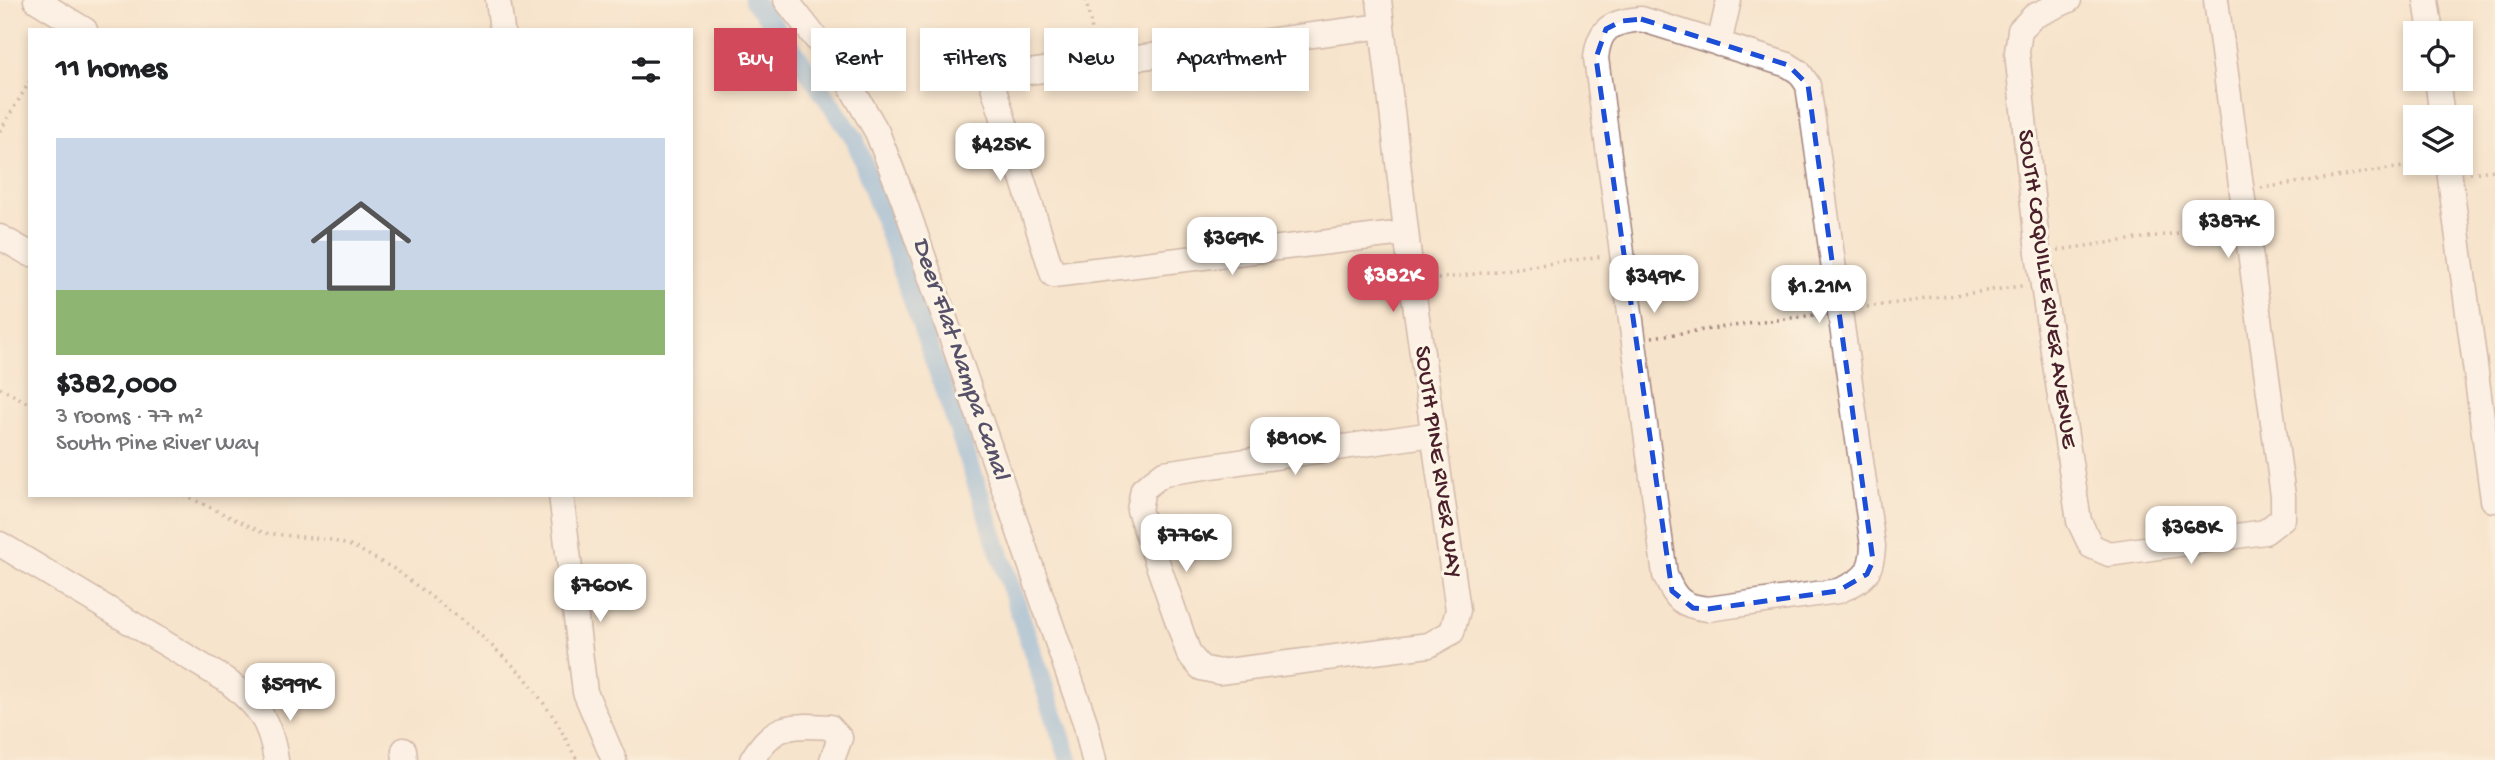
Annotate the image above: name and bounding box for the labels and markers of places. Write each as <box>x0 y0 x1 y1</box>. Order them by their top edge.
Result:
pin: $425K <box>951 124 1049 183</box>
pin: $387K <box>2179 201 2277 260</box>
pin: $369K <box>1183 218 1281 277</box>
pin: $382K <box>1344 254 1442 314</box>
pin: $349K <box>1605 256 1703 315</box>
pin: $1.21M <box>1762 266 1876 325</box>
pin: $810K <box>1246 418 1344 477</box>
pin: $368K <box>2142 506 2240 566</box>
pin: $776K <box>1137 514 1235 574</box>
pin: $760K <box>551 564 649 624</box>
pin: $599K <box>241 664 339 723</box>

